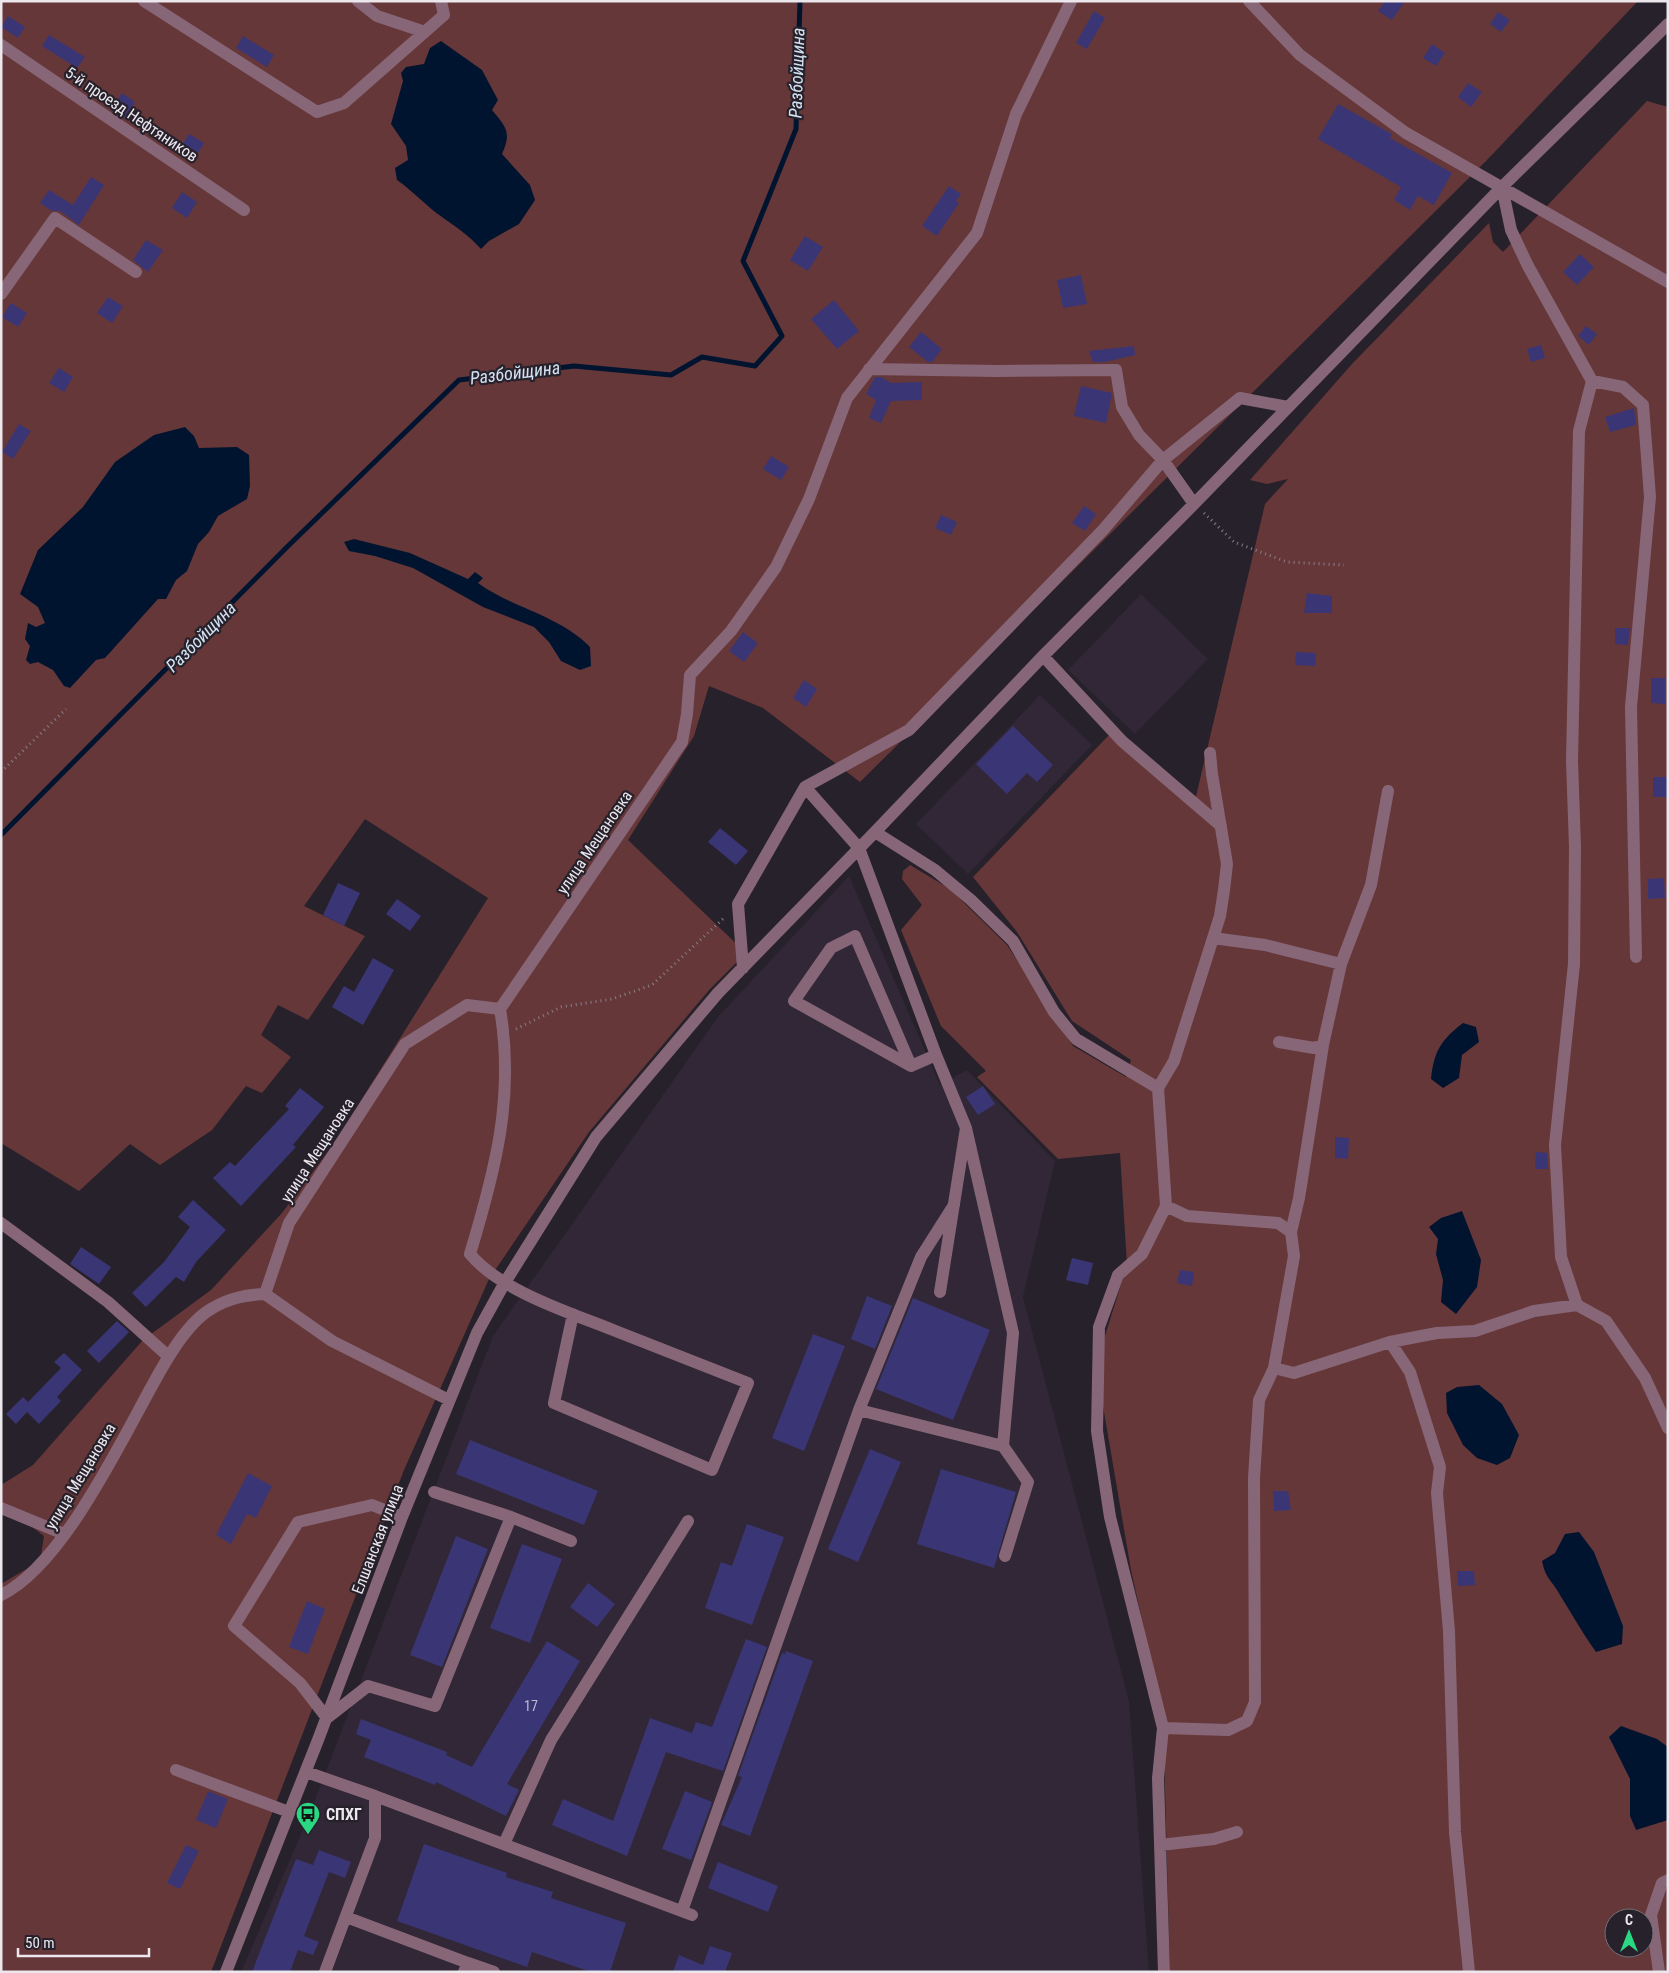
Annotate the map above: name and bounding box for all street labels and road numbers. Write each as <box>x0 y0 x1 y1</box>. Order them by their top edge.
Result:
street label: 5-й проезд Нефтяников <box>62 63 202 166</box>
street label: улица Мещановка <box>553 787 636 898</box>
street label: улица Мещановка <box>277 1094 358 1206</box>
street label: улица Мещановка <box>41 1420 120 1533</box>
street label: Елшанская улица <box>348 1482 407 1597</box>

